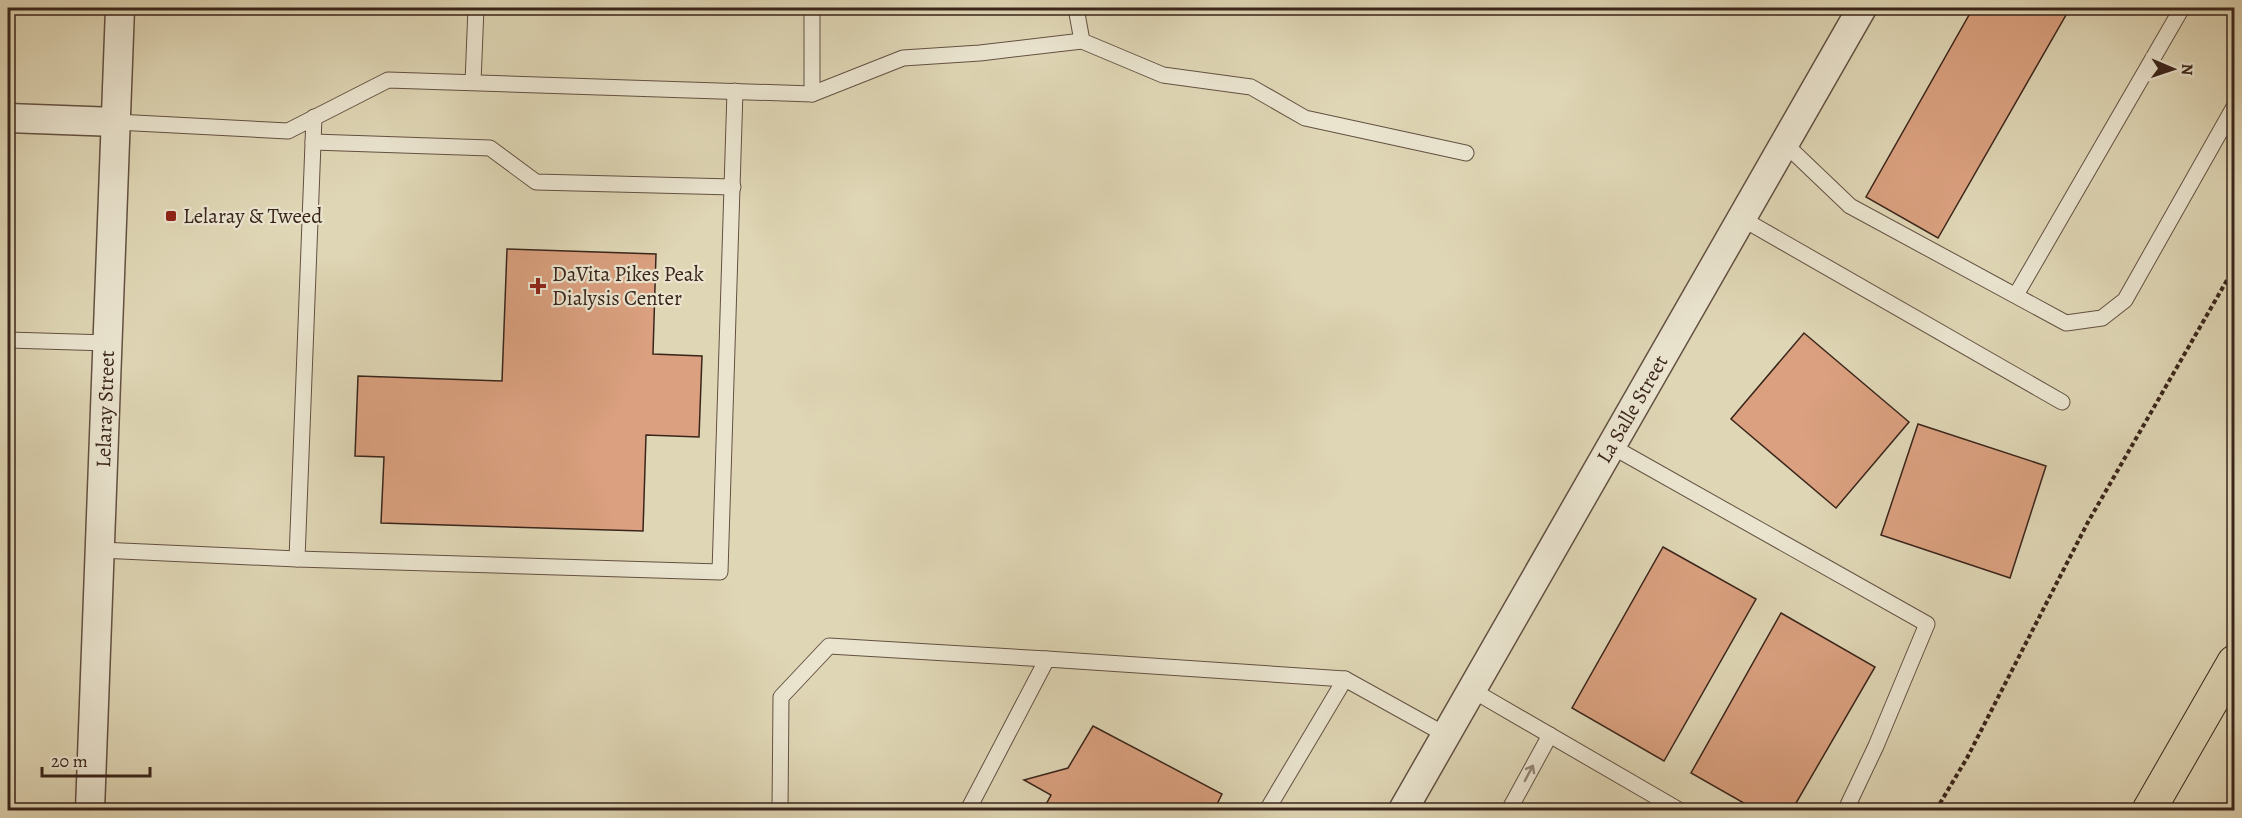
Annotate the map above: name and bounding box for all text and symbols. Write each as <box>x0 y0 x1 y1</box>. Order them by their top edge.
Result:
north arrow <box>2143 39 2203 99</box>
text: N <box>2176 63 2198 76</box>
place label: Lelaray & Tweed <box>183 202 323 230</box>
marker: Lelaray & Tweed <box>164 209 178 223</box>
place label: DaVita Pikes Peak Dialysis Center <box>552 260 705 312</box>
marker: DaVita Pikes Peak Dialysis Center <box>529 277 547 295</box>
street label: Lelaray Street <box>89 350 121 468</box>
street label: La Salle Street <box>1590 350 1674 468</box>
scale bar <box>42 740 150 778</box>
text: 20 m <box>51 749 88 773</box>
one-way arrow <box>1523 765 1535 782</box>

